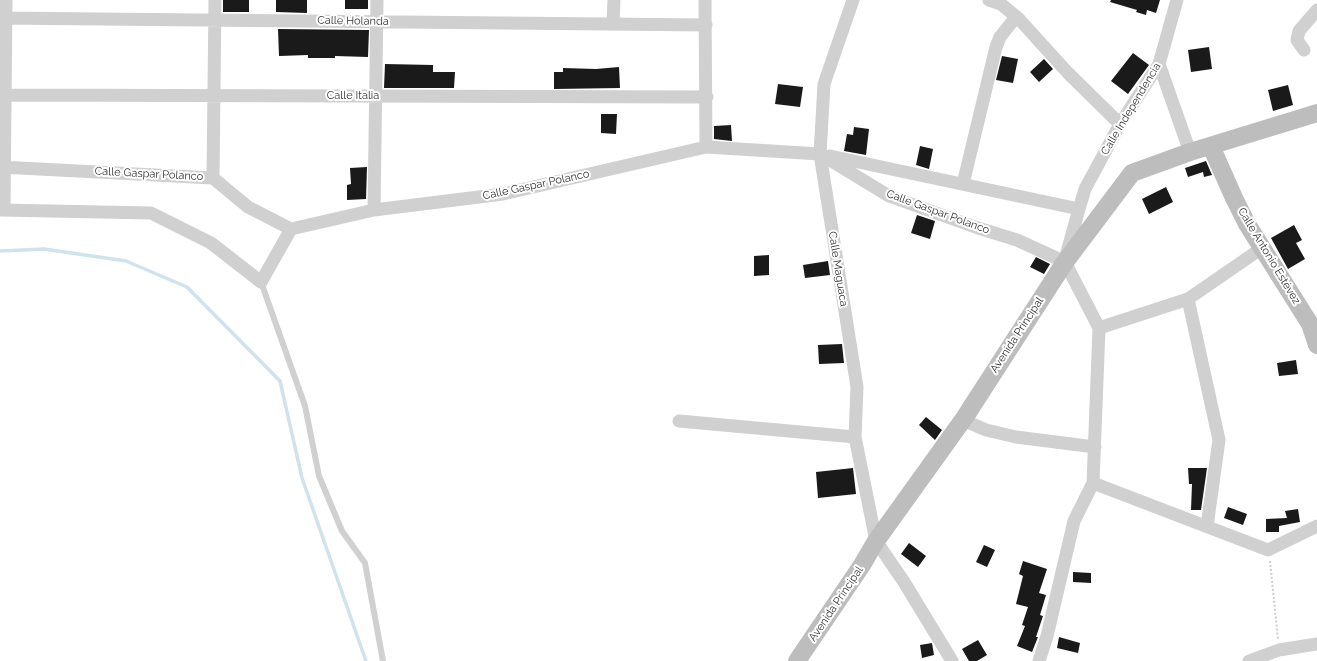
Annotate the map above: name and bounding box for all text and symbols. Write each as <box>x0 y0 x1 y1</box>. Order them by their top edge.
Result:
street label: Calle Holanda <box>317 14 389 28</box>
street label: Calle Independencia <box>1098 61 1164 157</box>
street label: Calle Italia <box>327 89 379 103</box>
street label: Calle Gaspar Polanco <box>94 165 204 183</box>
street label: Calle Gaspar Polanco <box>482 167 590 203</box>
street label: Calle Gaspar Polanco <box>885 187 991 237</box>
street label: Calle Antonio Estévez <box>1235 205 1303 307</box>
street label: Calle Maguaca <box>826 231 850 307</box>
street label: Avenida Principal <box>988 295 1046 375</box>
street label: Avenida Principal <box>806 564 866 644</box>

